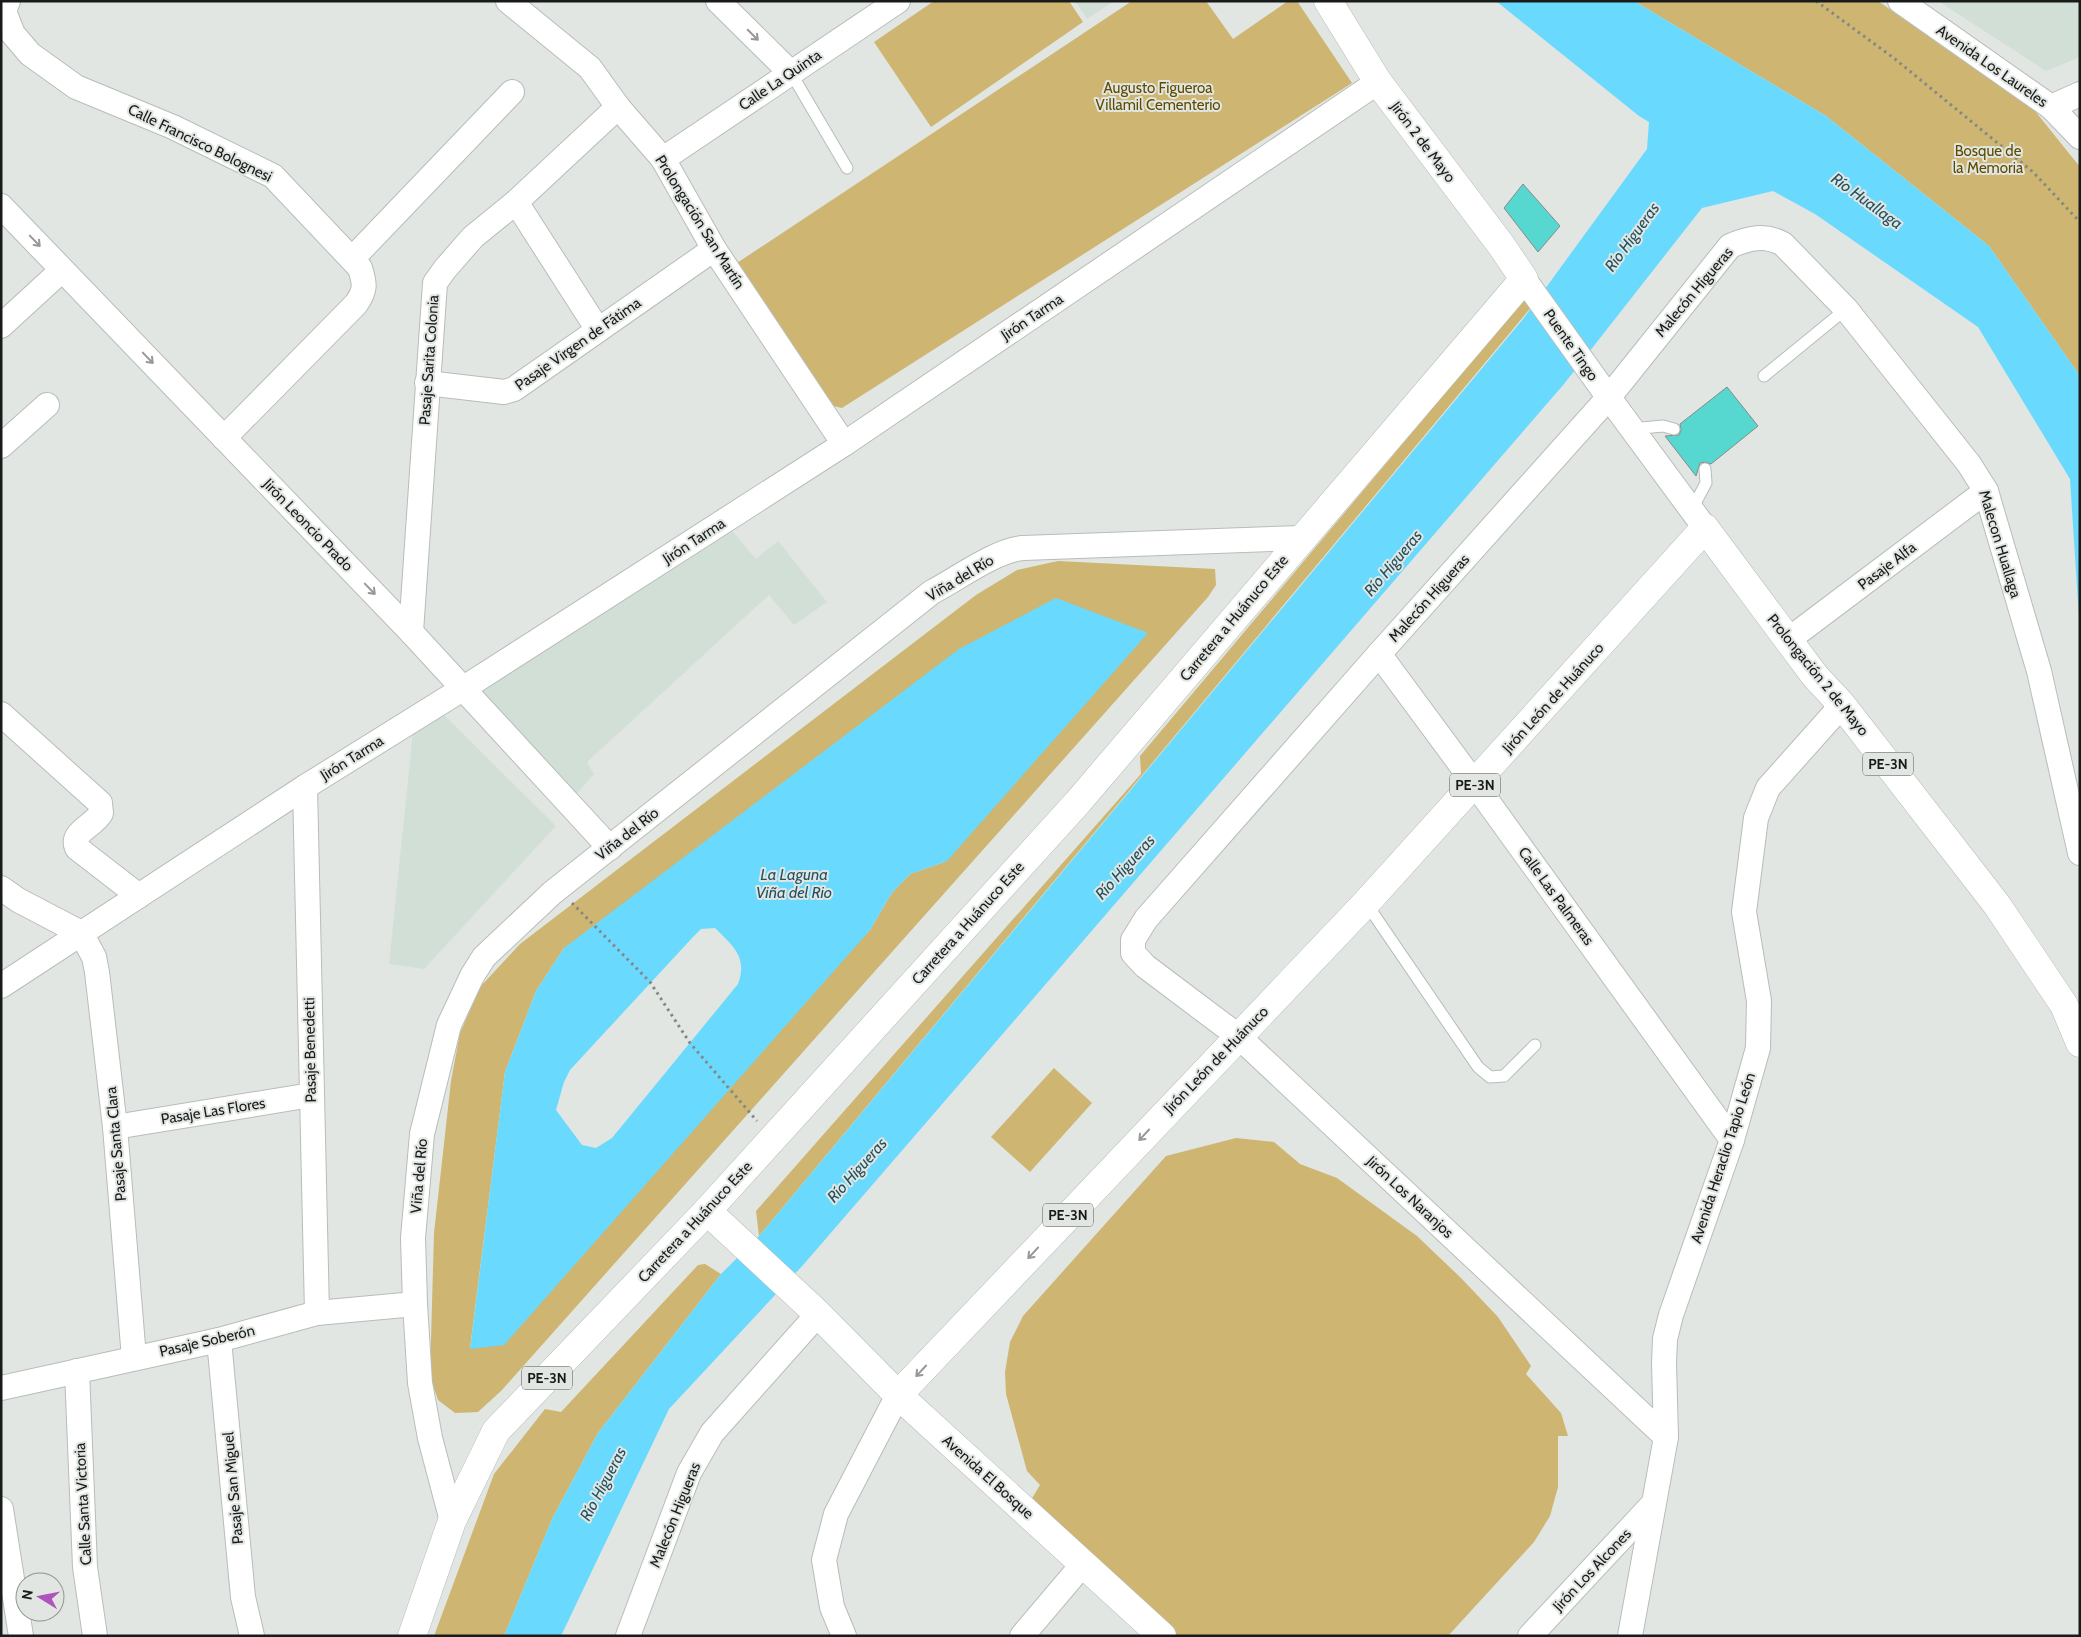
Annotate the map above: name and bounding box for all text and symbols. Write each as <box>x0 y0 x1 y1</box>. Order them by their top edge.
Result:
street label: Avenida Los Laureles <box>1933 21 2051 111</box>
one-way arrow <box>746 29 758 41</box>
street label: Calle La Quinta <box>735 45 825 114</box>
park label: Augusto Figueroa Villamil Cementerio <box>1095 79 1221 114</box>
street label: Jirón 2 de Mayo <box>1386 97 1459 186</box>
street label: Calle Francisco Bolognesi <box>125 100 275 186</box>
park label: Bosque de la Memoria <box>1953 142 2024 177</box>
street label: Prolongación San Martín <box>651 152 749 292</box>
water label: Río Huallaga <box>1828 169 1906 233</box>
water label: Río Higueras <box>1601 199 1663 275</box>
one-way arrow <box>29 235 41 248</box>
street label: Malecón Higueras <box>1651 243 1737 341</box>
street label: Jirón Tarma <box>997 289 1067 345</box>
street label: Pasaje Sarita Colonia <box>415 293 443 426</box>
street label: Pasaje Virgen de Fátima <box>511 293 645 394</box>
street label: Puente Tingo <box>1540 306 1602 384</box>
one-way arrow <box>142 352 154 365</box>
street label: Jirón Leoncio Prado <box>259 474 357 575</box>
street label: Malecon Huallaga <box>1975 488 2025 601</box>
street label: Jirón Tarma <box>659 514 729 568</box>
water label: Río Higueras <box>1360 526 1426 600</box>
street label: Pasaje Alfa <box>1854 538 1920 594</box>
street label: Malecón Higueras <box>1385 550 1473 646</box>
street label: Viña del Río <box>923 551 997 605</box>
street label: Carretera a Huánuco Este <box>1176 551 1292 685</box>
one-way arrow <box>363 583 376 595</box>
street label: Prolongación 2 de Mayo <box>1763 611 1873 739</box>
street label: Jirón León de Huánuco <box>1498 639 1607 758</box>
street label: Jirón Tarma <box>316 731 387 785</box>
road number: PE-3N <box>1863 752 1913 776</box>
road number: PE-3N <box>1450 774 1500 796</box>
street label: Viña del Río <box>592 804 662 864</box>
water label: Río Higueras <box>1091 831 1159 903</box>
street label: Calle Las Palmeras <box>1514 843 1598 949</box>
street label: Carretera a Huánuco Este <box>908 858 1028 988</box>
water label: La Laguna Viña del Rio <box>756 865 832 902</box>
street label: Pasaje Benedetti <box>300 997 320 1103</box>
street label: Jirón León de Huánuco <box>1159 1002 1272 1118</box>
street label: Avenida Heraclio Tapio León <box>1687 1070 1759 1246</box>
street label: Pasaje Santa Clara <box>102 1085 130 1202</box>
street label: Pasaje Las Flores <box>159 1094 267 1128</box>
one-way arrow <box>1138 1128 1150 1141</box>
water label: Río Higueras <box>823 1134 891 1206</box>
street label: Viña del Río <box>407 1138 431 1214</box>
street label: Jirón Los Naranjos <box>1362 1152 1457 1242</box>
street label: Carretera a Huánuco Este <box>634 1157 756 1286</box>
road number: PE-3N <box>1043 1204 1093 1226</box>
one-way arrow <box>1027 1246 1039 1258</box>
street label: Pasaje Soberón <box>158 1321 256 1361</box>
one-way arrow <box>915 1364 927 1377</box>
road number: PE-3N <box>522 1366 572 1390</box>
street label: Pasaje San Miguel <box>219 1431 247 1545</box>
street label: Avenida El Bosque <box>939 1431 1038 1523</box>
street label: Calle Santa Victoria <box>71 1442 95 1566</box>
water label: Río Higueras <box>576 1444 630 1524</box>
street label: Malecón Higueras <box>646 1460 704 1570</box>
street label: Jirón Los Alcones <box>1548 1525 1635 1616</box>
north arrow <box>15 1572 65 1622</box>
text: N <box>17 1588 37 1601</box>

